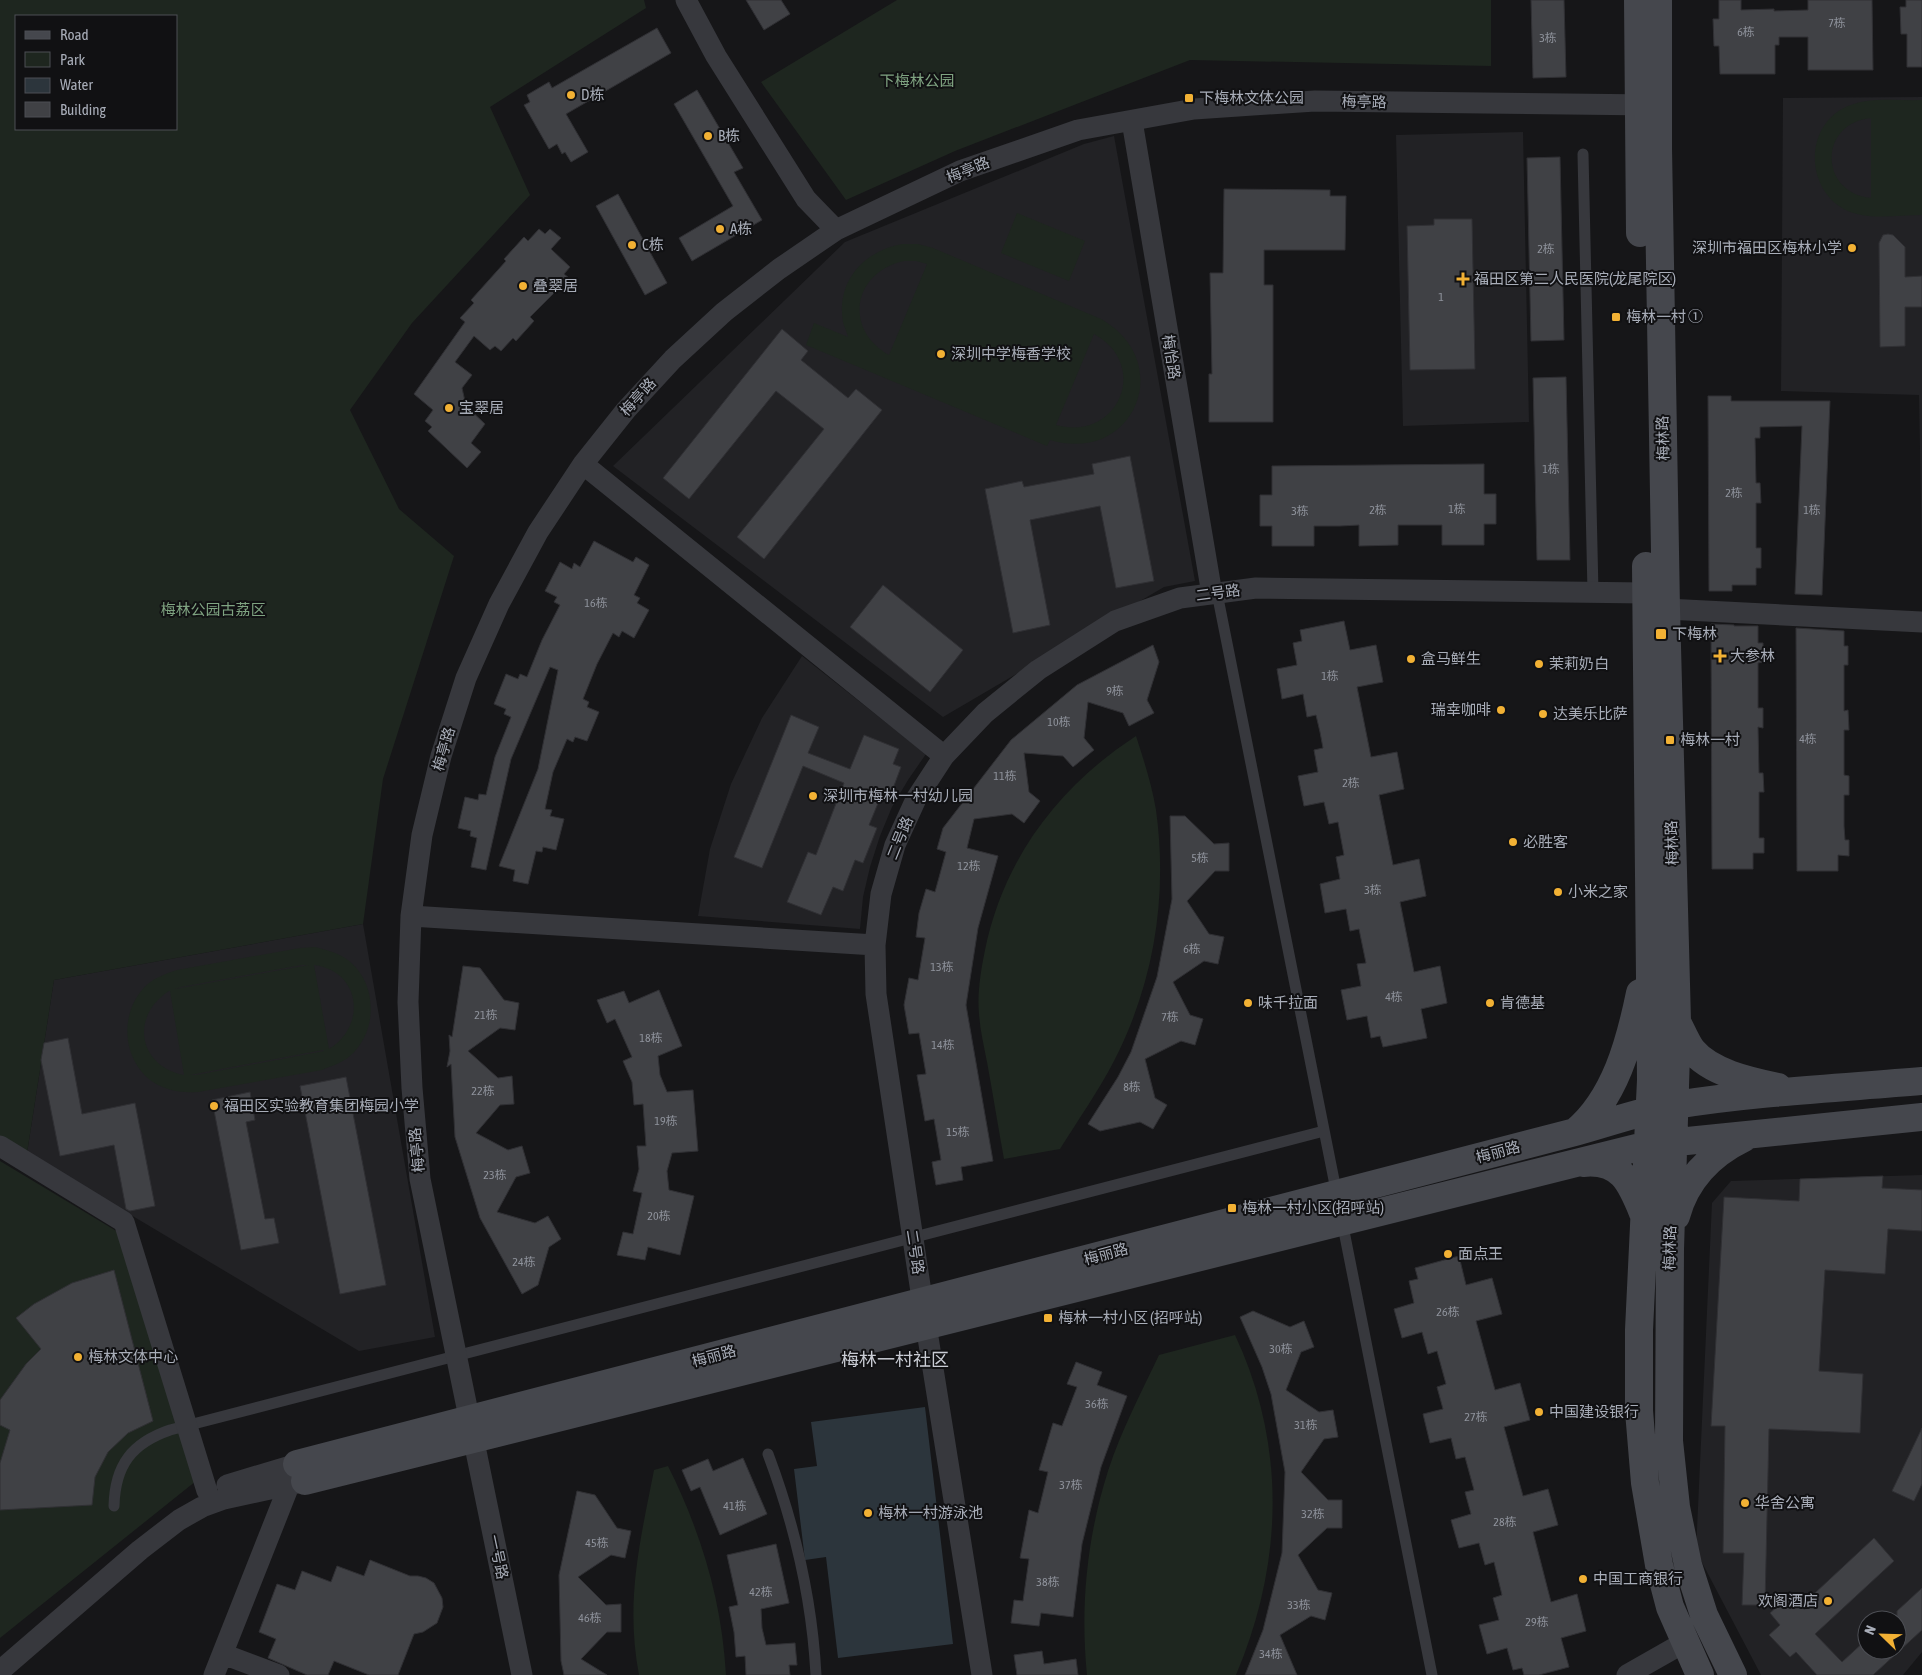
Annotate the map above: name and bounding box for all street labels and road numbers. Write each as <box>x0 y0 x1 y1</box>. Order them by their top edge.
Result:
street label: 梅亭路 <box>1341 93 1387 110</box>
street label: 梅亭路 <box>944 153 992 186</box>
street label: 梅怡路 <box>1160 333 1183 380</box>
street label: 梅亭路 <box>616 374 659 419</box>
street label: 梅林路 <box>1654 415 1671 461</box>
street label: 二号路 <box>1194 581 1241 604</box>
street label: 梅亭路 <box>429 725 458 773</box>
street label: 二号路 <box>883 814 916 862</box>
street label: 梅林路 <box>1662 820 1681 866</box>
street label: 梅亭路 <box>406 1127 427 1173</box>
street label: 梅丽路 <box>1474 1137 1522 1166</box>
street label: 梅林路 <box>1661 1225 1678 1271</box>
street label: 二号路 <box>904 1228 927 1275</box>
street label: 梅丽路 <box>1082 1239 1130 1268</box>
street label: 梅丽路 <box>690 1341 738 1370</box>
street label: 一号路 <box>485 1533 511 1581</box>

